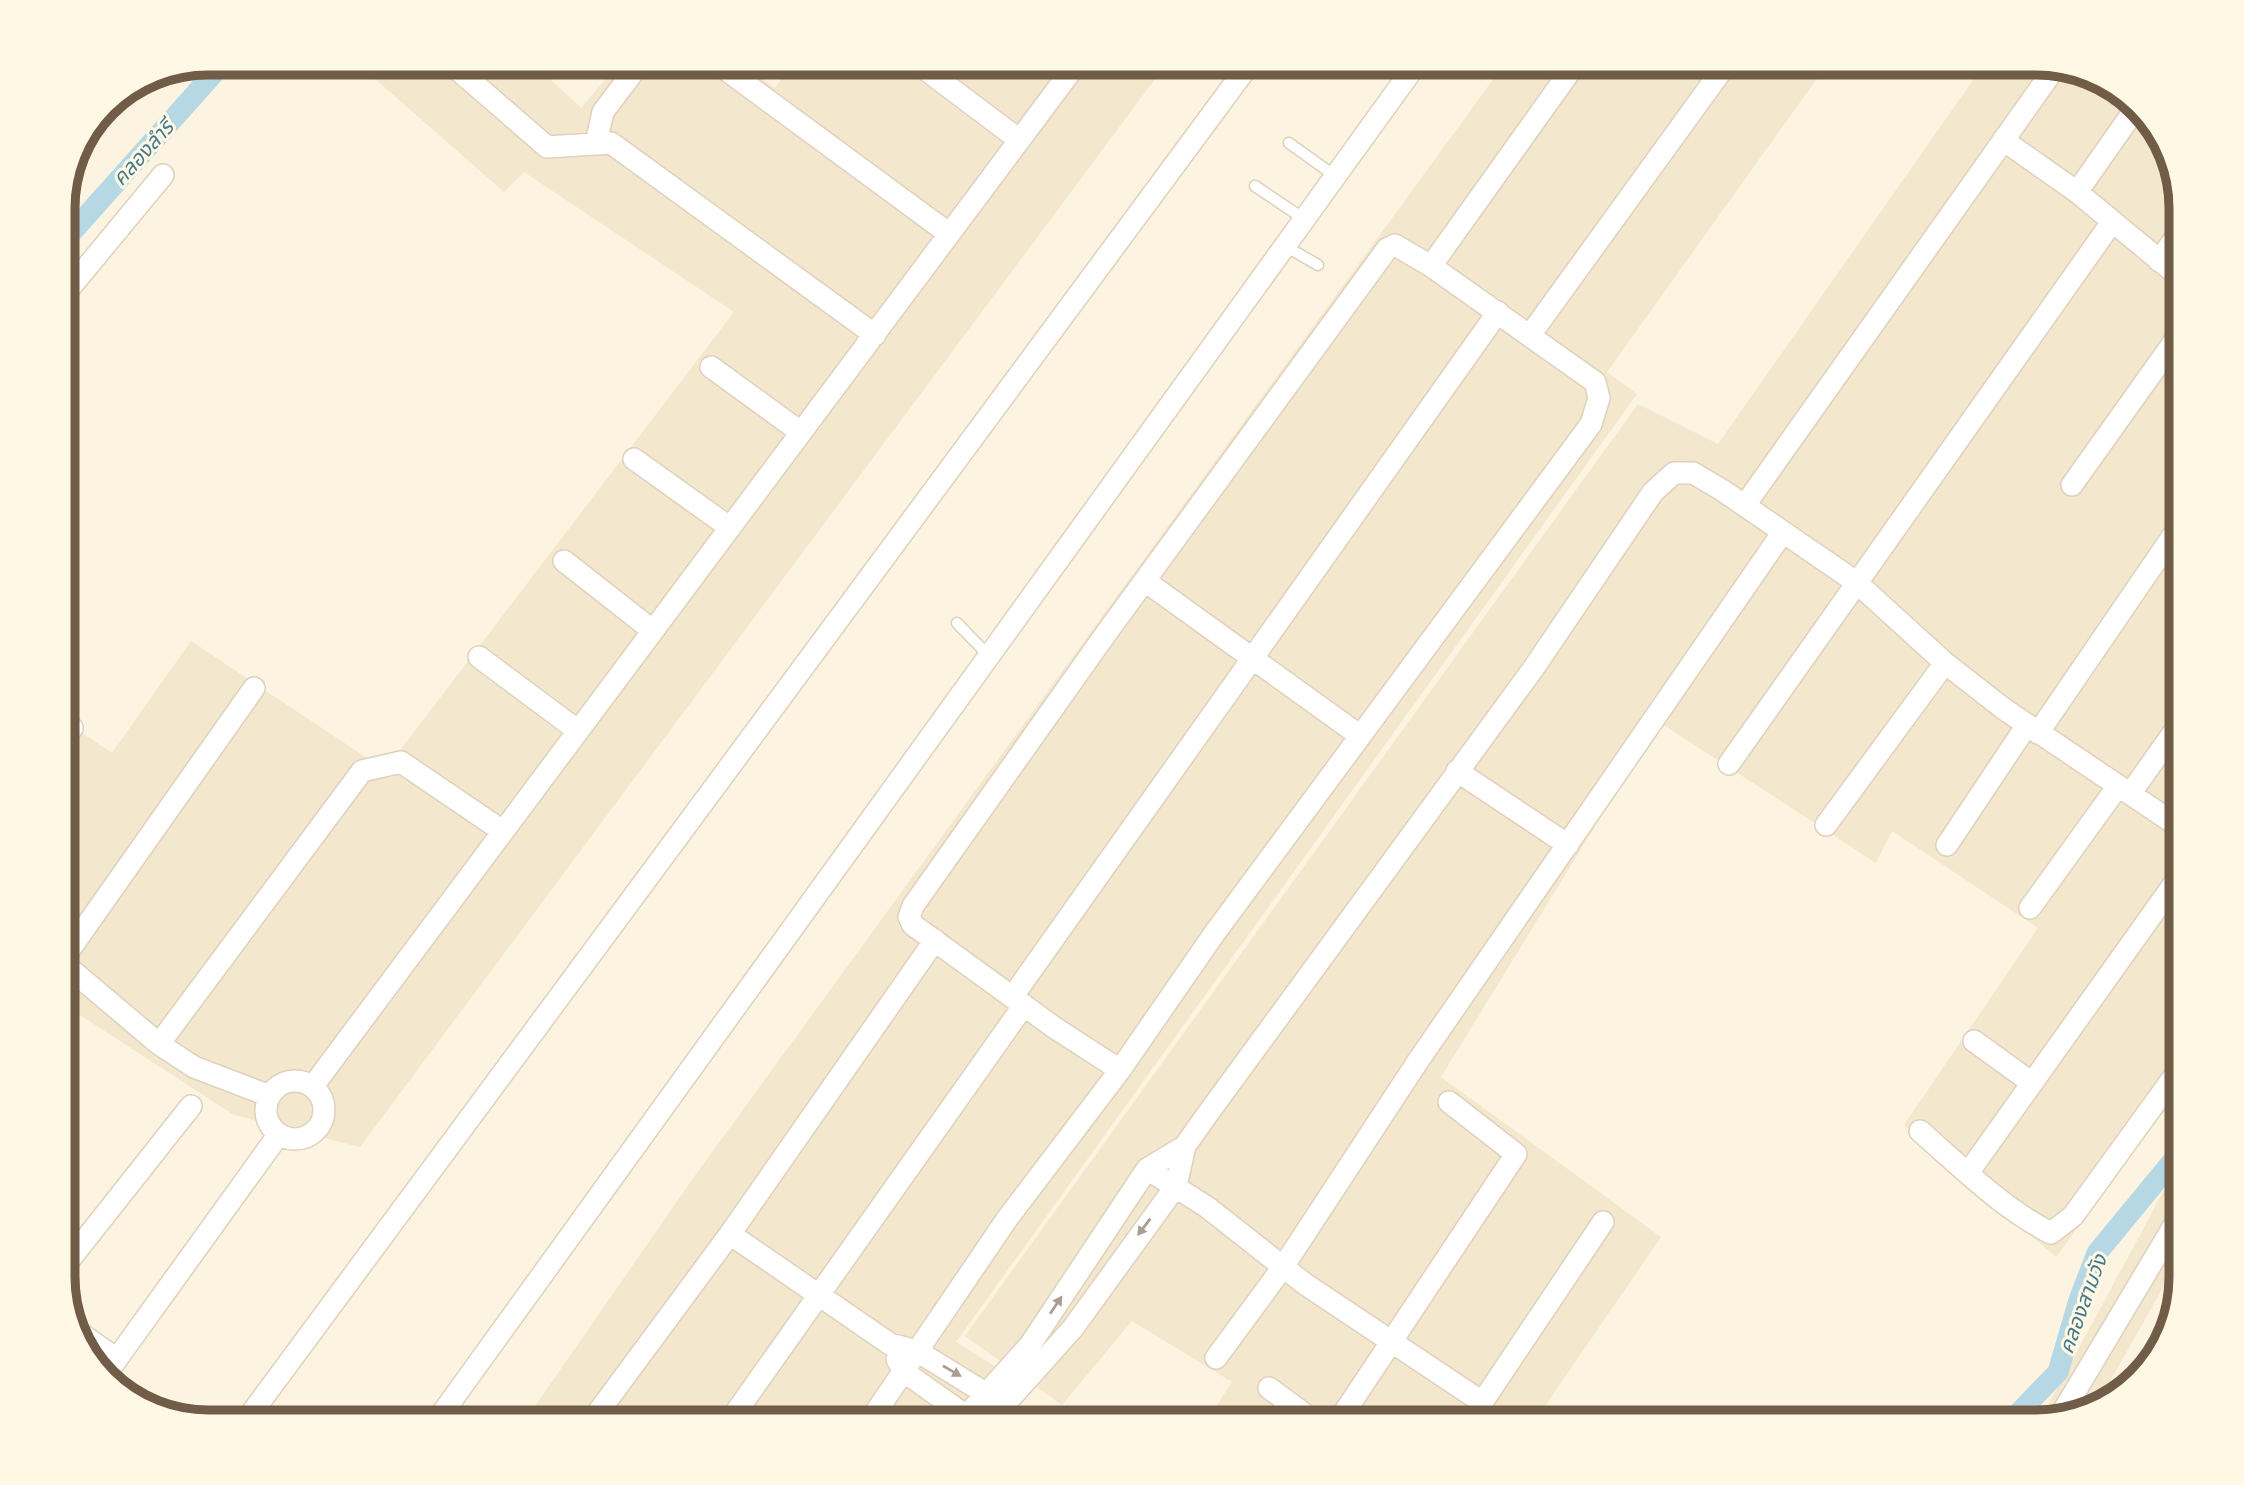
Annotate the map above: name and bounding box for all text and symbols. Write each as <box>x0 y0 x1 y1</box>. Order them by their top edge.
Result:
water label: คลองลำรี <box>106 111 180 190</box>
one-way arrow <box>1138 1218 1152 1236</box>
water label: คลองสามวัง <box>2052 1249 2112 1356</box>
one-way arrow <box>1050 1295 1063 1315</box>
one-way arrow <box>942 1365 961 1377</box>

